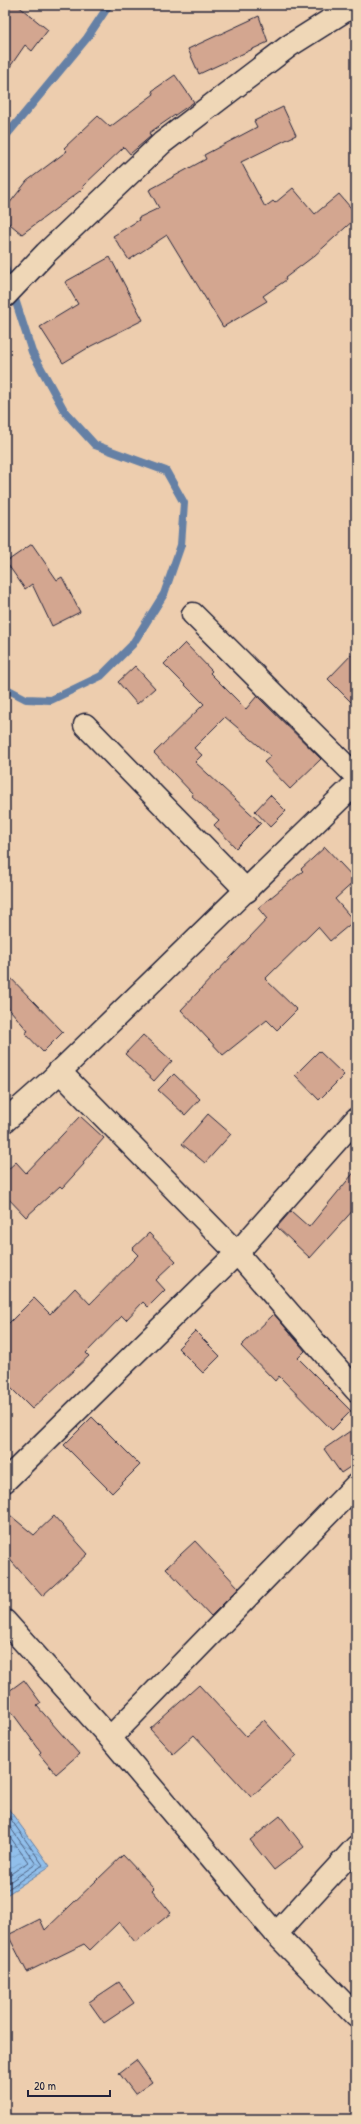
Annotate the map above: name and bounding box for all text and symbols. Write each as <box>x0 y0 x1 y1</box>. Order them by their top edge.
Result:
scale bar <box>28 2072 110 2098</box>
text: 20 m <box>34 2077 56 2094</box>

